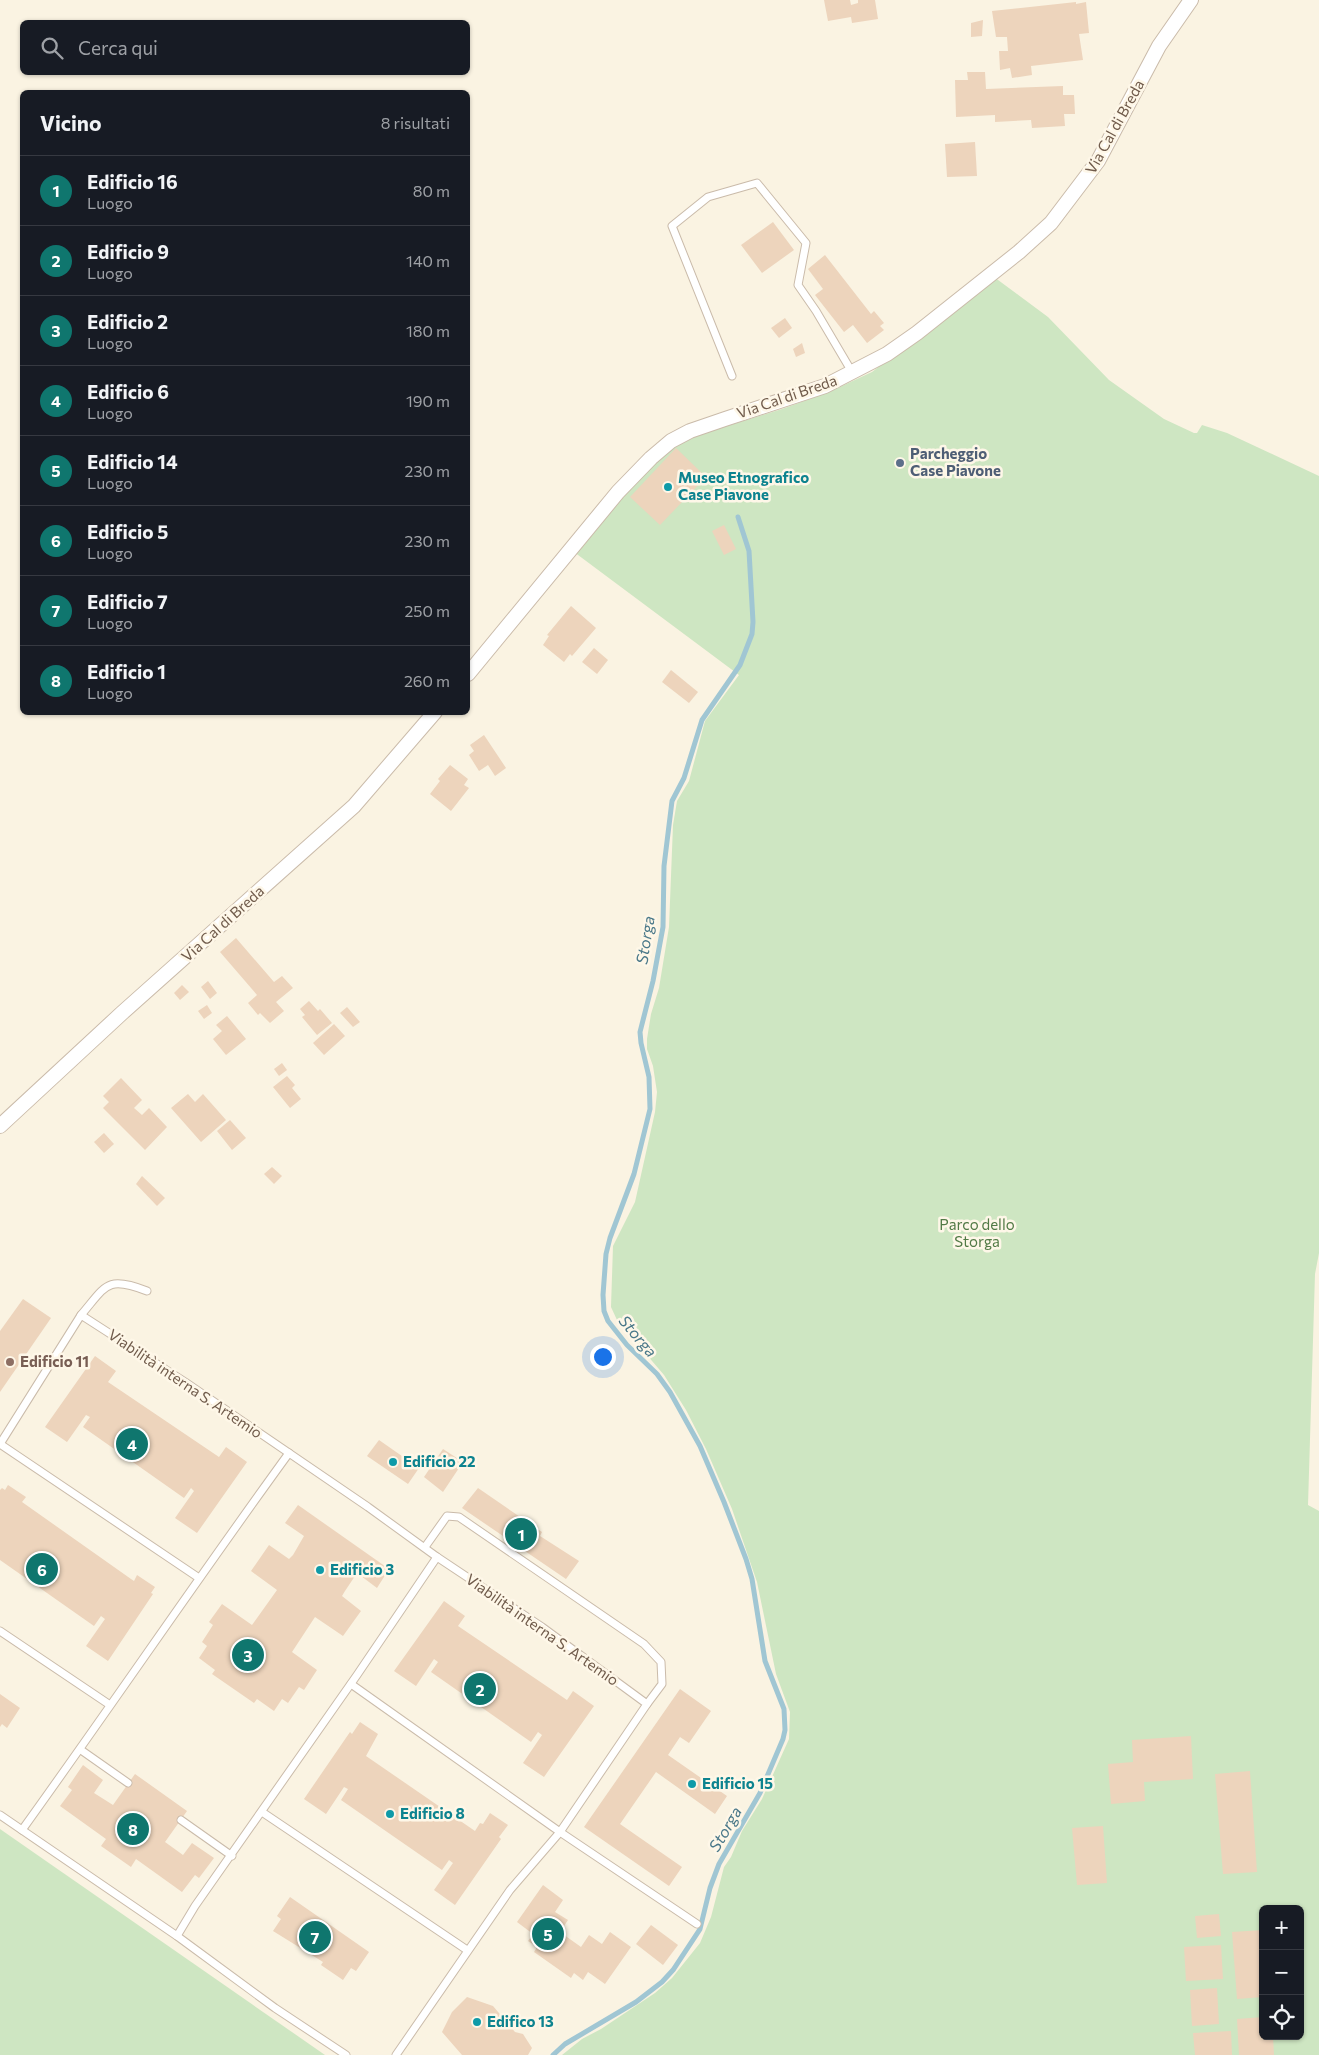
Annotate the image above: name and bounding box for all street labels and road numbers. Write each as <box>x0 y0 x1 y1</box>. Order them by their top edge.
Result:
street label: Via Cal di Breda <box>1081 76 1147 177</box>
street label: Via Cal di Breda <box>734 370 839 422</box>
street label: Via Cal di Breda <box>177 881 267 965</box>
street label: Viabilità interna S. Artemio <box>105 1325 266 1442</box>
street label: Viabilità interna S. Artemio <box>463 1570 622 1689</box>

